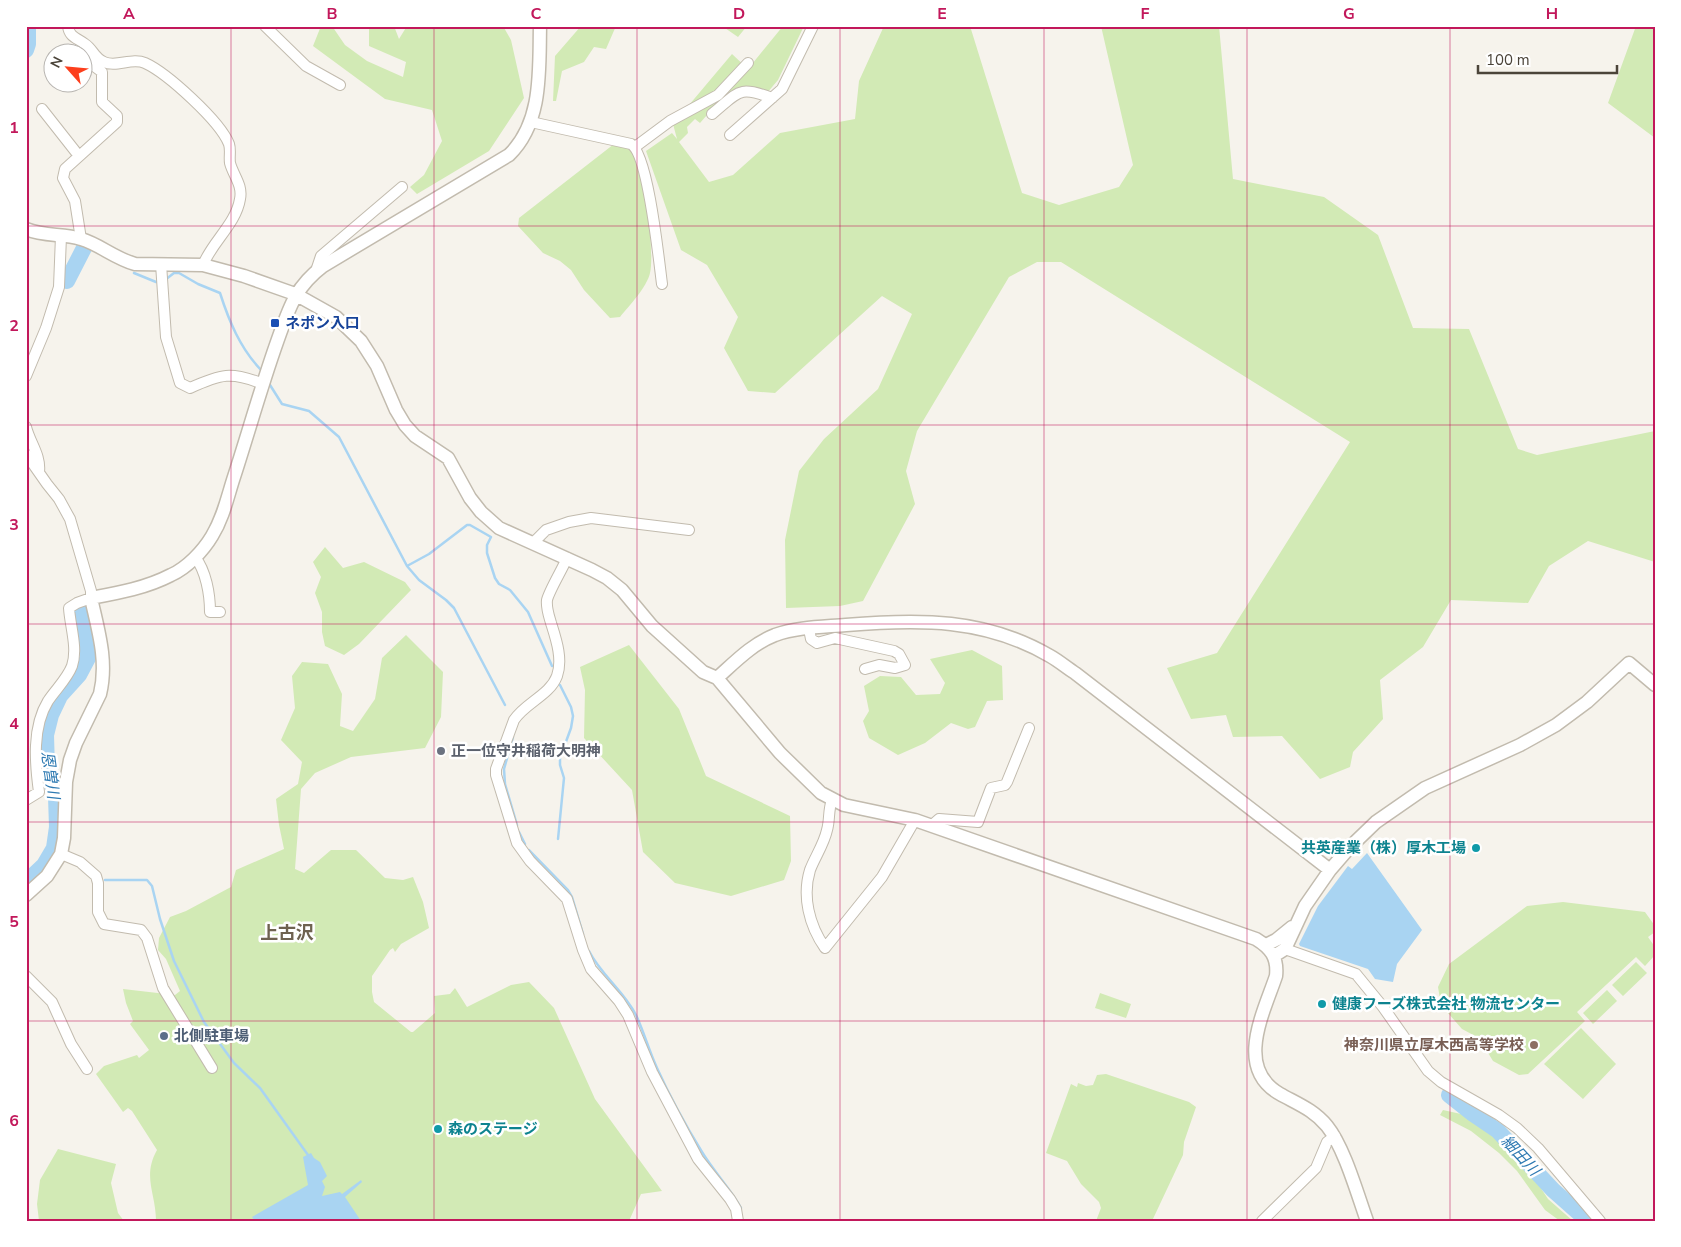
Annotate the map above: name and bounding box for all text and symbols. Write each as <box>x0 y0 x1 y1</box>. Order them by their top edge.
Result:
text: A <box>123 3 135 25</box>
text: B <box>326 3 338 25</box>
text: C <box>531 3 542 25</box>
text: D <box>733 3 745 25</box>
text: E <box>937 3 947 25</box>
text: F <box>1141 3 1150 25</box>
text: G <box>1343 3 1355 25</box>
text: H <box>1546 3 1558 25</box>
north arrow <box>42 42 92 92</box>
scale bar <box>1478 42 1617 74</box>
text: 100 m <box>1486 50 1530 70</box>
text: N <box>46 53 68 71</box>
text: 1 <box>9 117 19 139</box>
place label: ネポン入口 <box>285 313 360 333</box>
text: 2 <box>9 315 19 337</box>
marker: ネポン入口 <box>269 317 281 329</box>
text: 3 <box>9 514 19 536</box>
text: 4 <box>9 713 19 735</box>
place label: 正一位守井稲荷大明神 <box>451 741 601 761</box>
marker: 正一位守井稲荷大明神 <box>435 745 447 757</box>
water label: 恩曽川 <box>36 750 65 802</box>
place label: 共英産業（株）厚木工場 <box>1301 838 1466 858</box>
marker: 共英産業（株）厚木工場 <box>1470 842 1482 854</box>
text: 5 <box>9 911 19 933</box>
district label: 上古沢 <box>260 921 314 945</box>
place label: 健康フーズ株式会社 物流センター <box>1332 994 1560 1014</box>
marker: 健康フーズ株式会社 物流センター <box>1316 998 1328 1010</box>
place label: 北側駐車場 <box>174 1026 249 1046</box>
marker: 北側駐車場 <box>158 1030 170 1042</box>
place label: 神奈川県立厚木西高等学校 <box>1343 1035 1524 1055</box>
marker: 神奈川県立厚木西高等学校 <box>1528 1039 1540 1051</box>
text: 6 <box>9 1110 19 1132</box>
place label: 森のステージ <box>448 1119 538 1139</box>
marker: 森のステージ <box>432 1123 444 1135</box>
water label: 細田川 <box>1496 1131 1546 1182</box>

